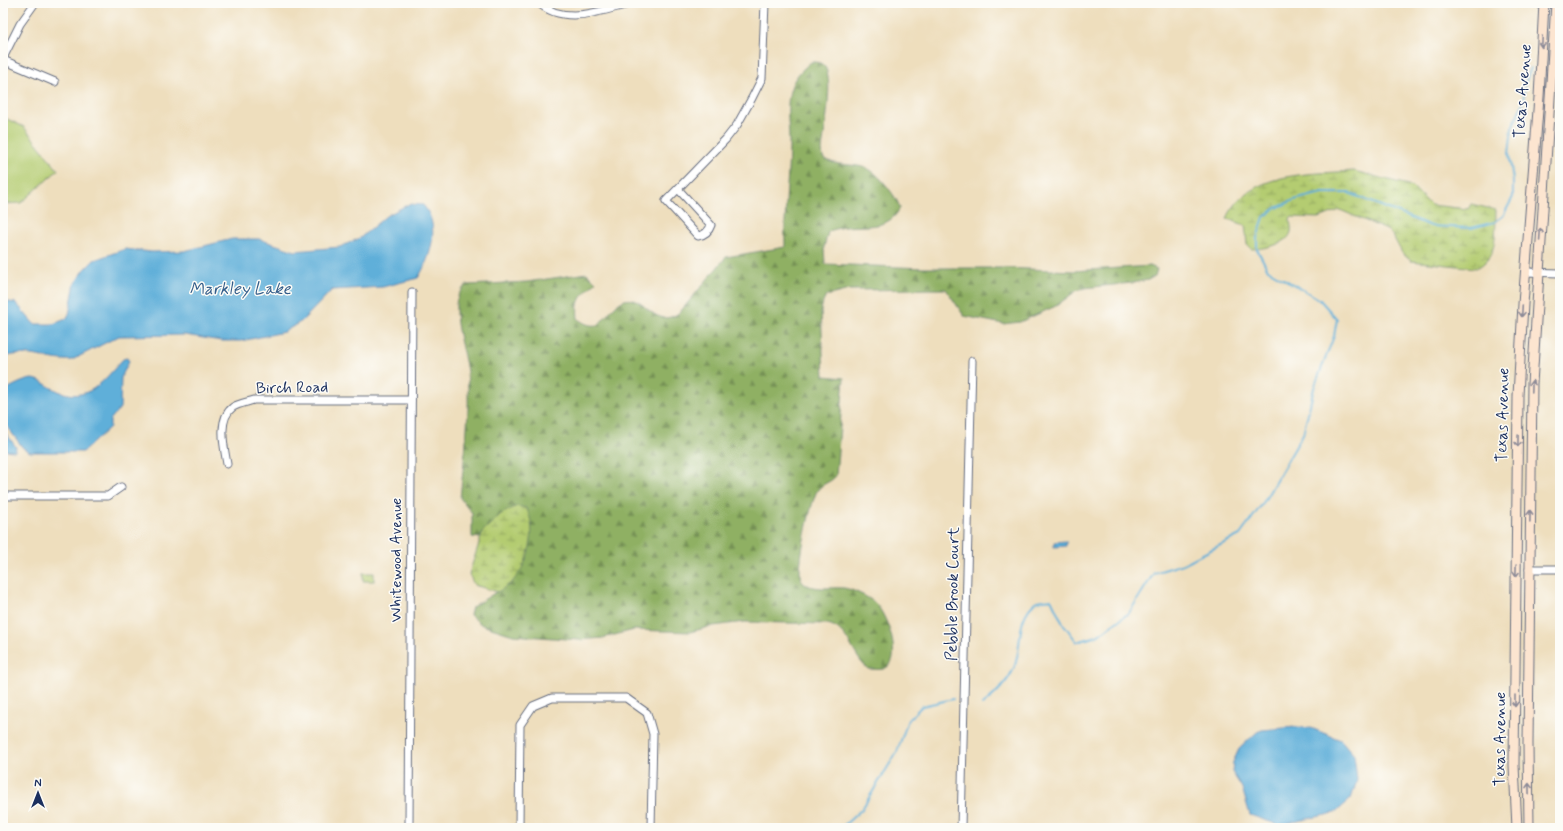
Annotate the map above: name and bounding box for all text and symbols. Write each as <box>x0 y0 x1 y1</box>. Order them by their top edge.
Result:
one-way arrow <box>1538 35 1545 48</box>
street label: Texas Avenue <box>1509 43 1537 139</box>
one-way arrow <box>1537 228 1544 241</box>
water label: Markley Lake <box>189 278 291 300</box>
one-way arrow <box>1519 304 1526 317</box>
street label: Texas Avenue <box>1492 368 1514 462</box>
street label: Birch Road <box>256 377 328 399</box>
one-way arrow <box>1528 380 1536 393</box>
one-way arrow <box>1514 434 1521 447</box>
street label: Whitewood Avenue <box>386 498 407 622</box>
one-way arrow <box>1526 510 1533 523</box>
street label: Pebble Brook Court <box>941 526 965 661</box>
one-way arrow <box>1512 564 1520 577</box>
street label: Texas Avenue <box>1490 692 1511 786</box>
one-way arrow <box>1511 694 1519 707</box>
north arrow <box>18 773 58 813</box>
text: N <box>34 777 42 791</box>
one-way arrow <box>1525 783 1532 796</box>

